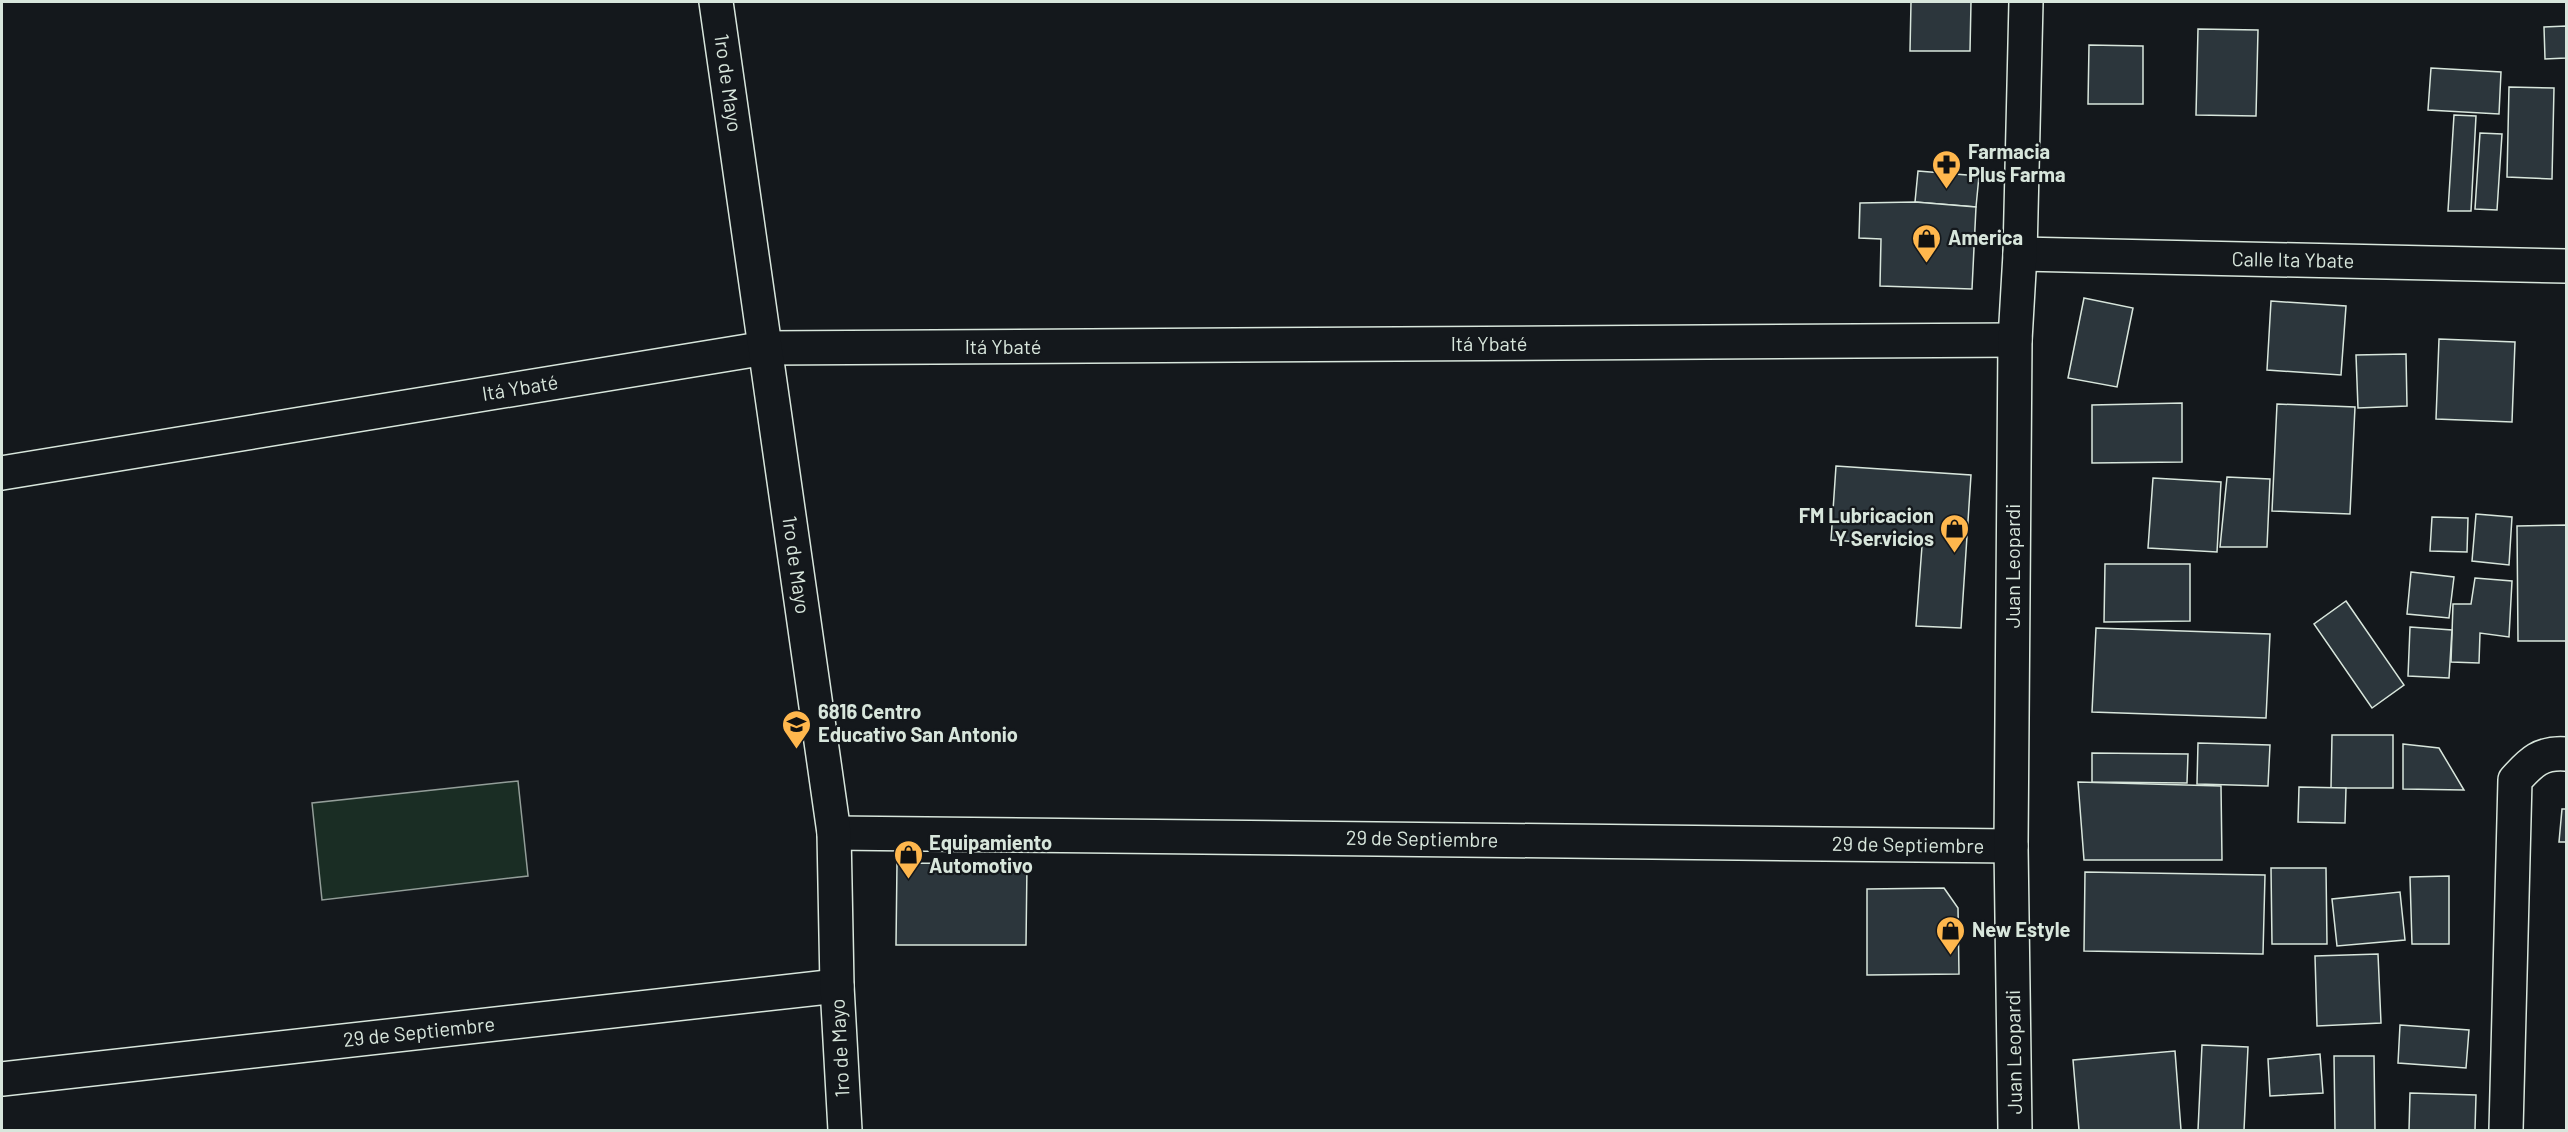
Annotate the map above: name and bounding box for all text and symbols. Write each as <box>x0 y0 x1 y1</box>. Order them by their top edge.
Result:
street label: 1ro de Mayo <box>710 32 748 133</box>
place label: Farmacia Plus Farma <box>1968 139 2065 186</box>
pharmacy icon: Farmacia Plus Farma <box>1931 148 1963 190</box>
shop icon: America <box>1911 222 1943 264</box>
place label: America <box>1948 225 2023 249</box>
street label: Calle Ita Ybate <box>2231 246 2355 272</box>
street label: Itá Ybaté <box>1451 331 1527 355</box>
street label: Itá Ybaté <box>965 334 1041 358</box>
street label: Itá Ybaté <box>480 369 560 405</box>
place label: FM Lubricacion Y Servicios <box>1799 503 1934 550</box>
street label: Juan Leopardi <box>2000 504 2024 628</box>
shop icon: FM Lubricacion Y Servicios <box>1939 512 1971 554</box>
street label: 1ro de Mayo <box>778 514 816 615</box>
place label: 6816 Centro Educativo San Antonio <box>818 699 1018 746</box>
school or university icon: 6816 Centro Educativo San Antonio <box>781 708 813 750</box>
street label: 29 de Septiembre <box>1346 825 1498 851</box>
place label: Equipamiento Automotivo <box>929 830 1052 877</box>
street label: 29 de Septiembre <box>1832 831 1984 857</box>
shop icon: Equipamiento Automotivo <box>892 838 924 880</box>
shop icon: New Estyle <box>1935 914 1967 956</box>
place label: New Estyle <box>1972 917 2071 941</box>
street label: Juan Leopardi <box>2000 989 2026 1115</box>
street label: 1ro de Mayo <box>824 998 854 1098</box>
street label: 29 de Septiembre <box>342 1011 496 1051</box>

